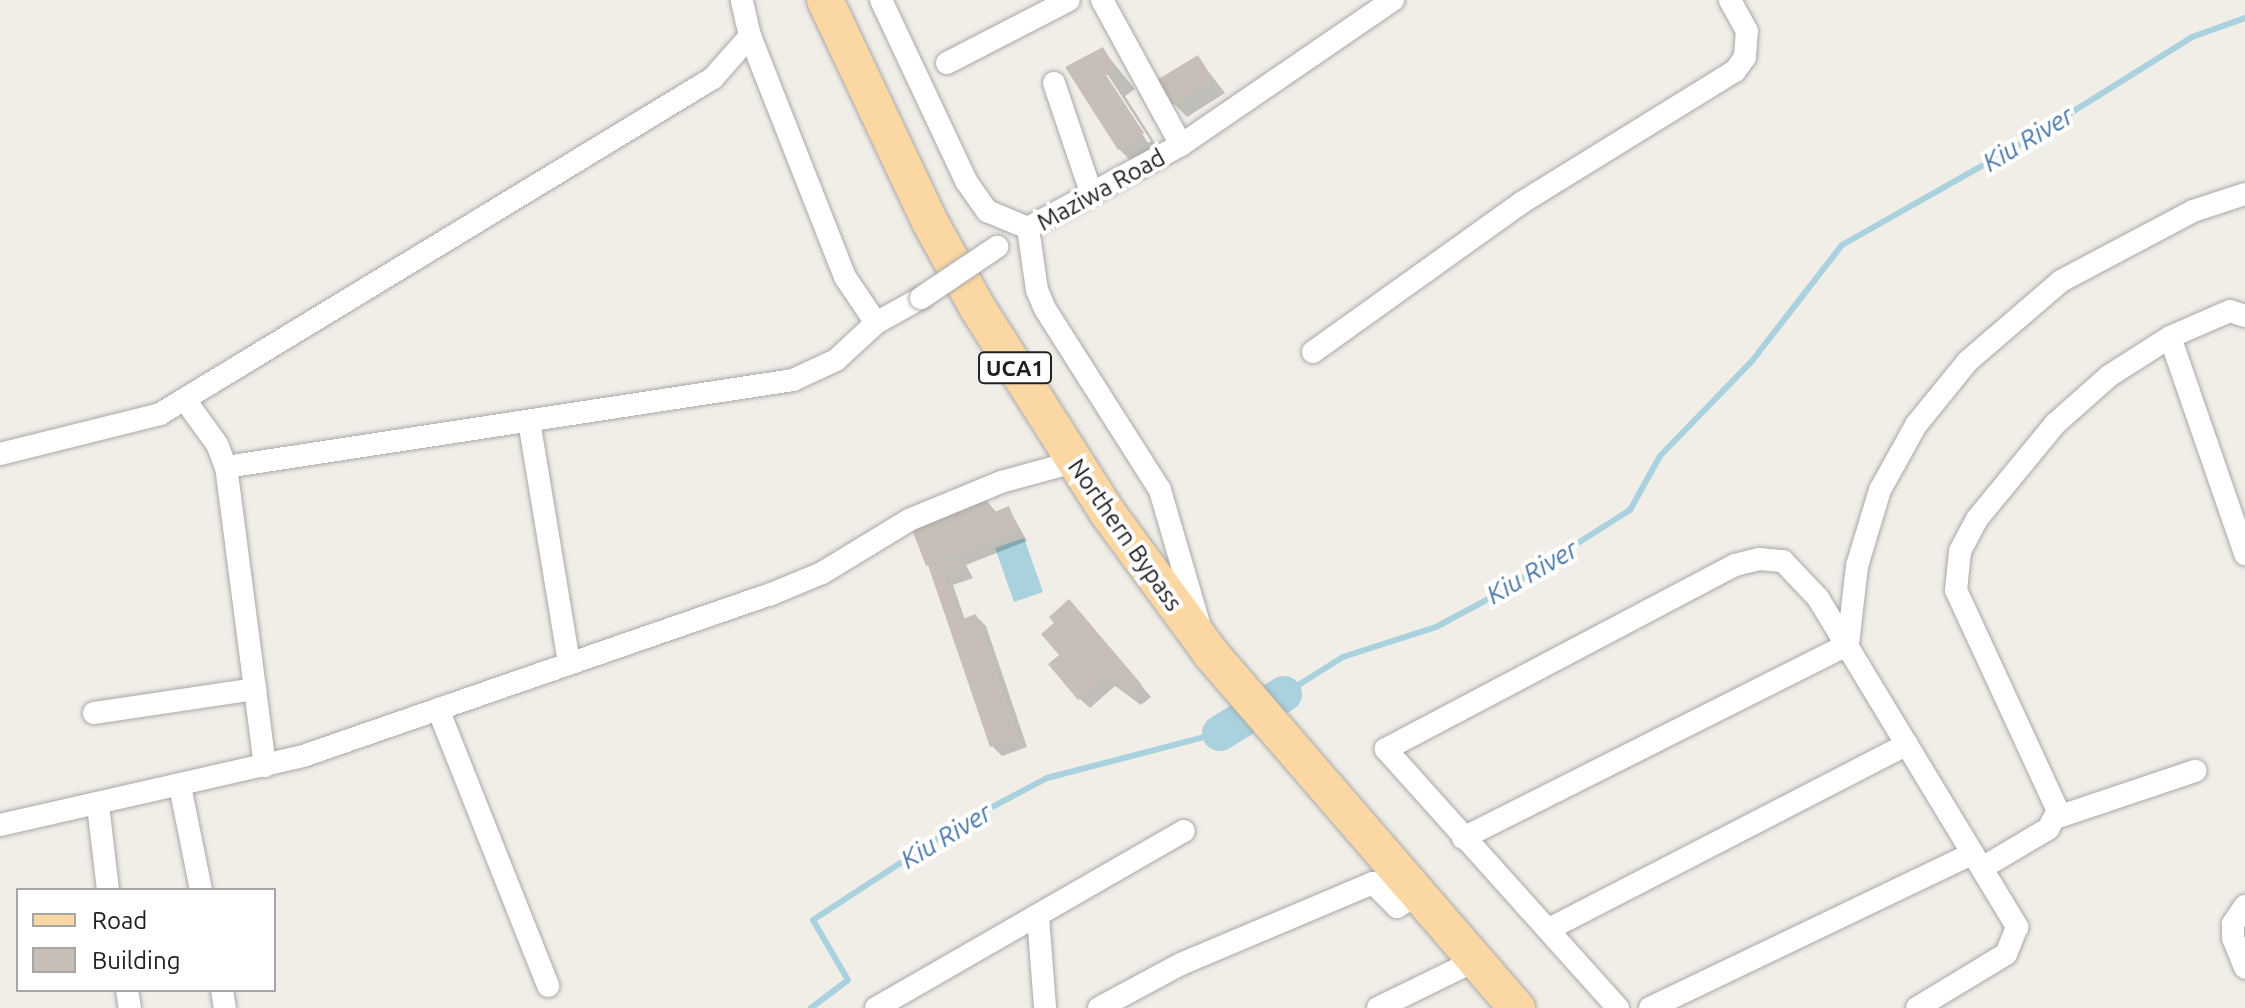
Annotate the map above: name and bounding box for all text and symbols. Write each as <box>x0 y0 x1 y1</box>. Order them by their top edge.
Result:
water label: Kiu River <box>1977 100 2079 178</box>
street label: Maziwa Road <box>1032 143 1170 237</box>
road number: UCA1 <box>977 350 1053 386</box>
street label: Northern Bypass <box>1062 453 1188 617</box>
water label: Kiu River <box>1481 533 1583 611</box>
water label: Kiu River <box>895 797 997 875</box>
legend <box>16 888 276 992</box>
text: Road <box>92 907 147 934</box>
text: Building <box>92 947 180 974</box>

